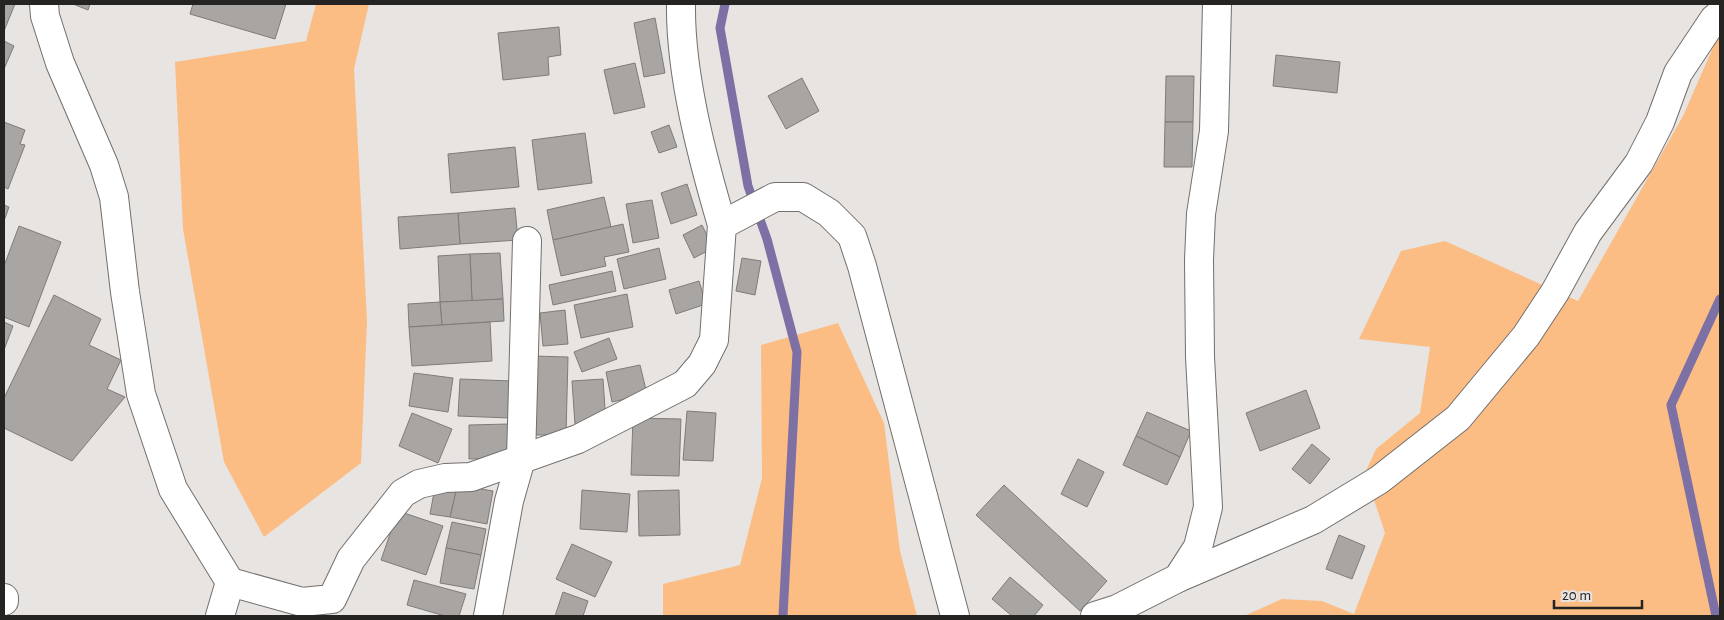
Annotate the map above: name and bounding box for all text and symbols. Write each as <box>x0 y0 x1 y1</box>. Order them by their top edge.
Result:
scale bar <box>1554 578 1642 610</box>
text: 20 m <box>1562 588 1591 603</box>

